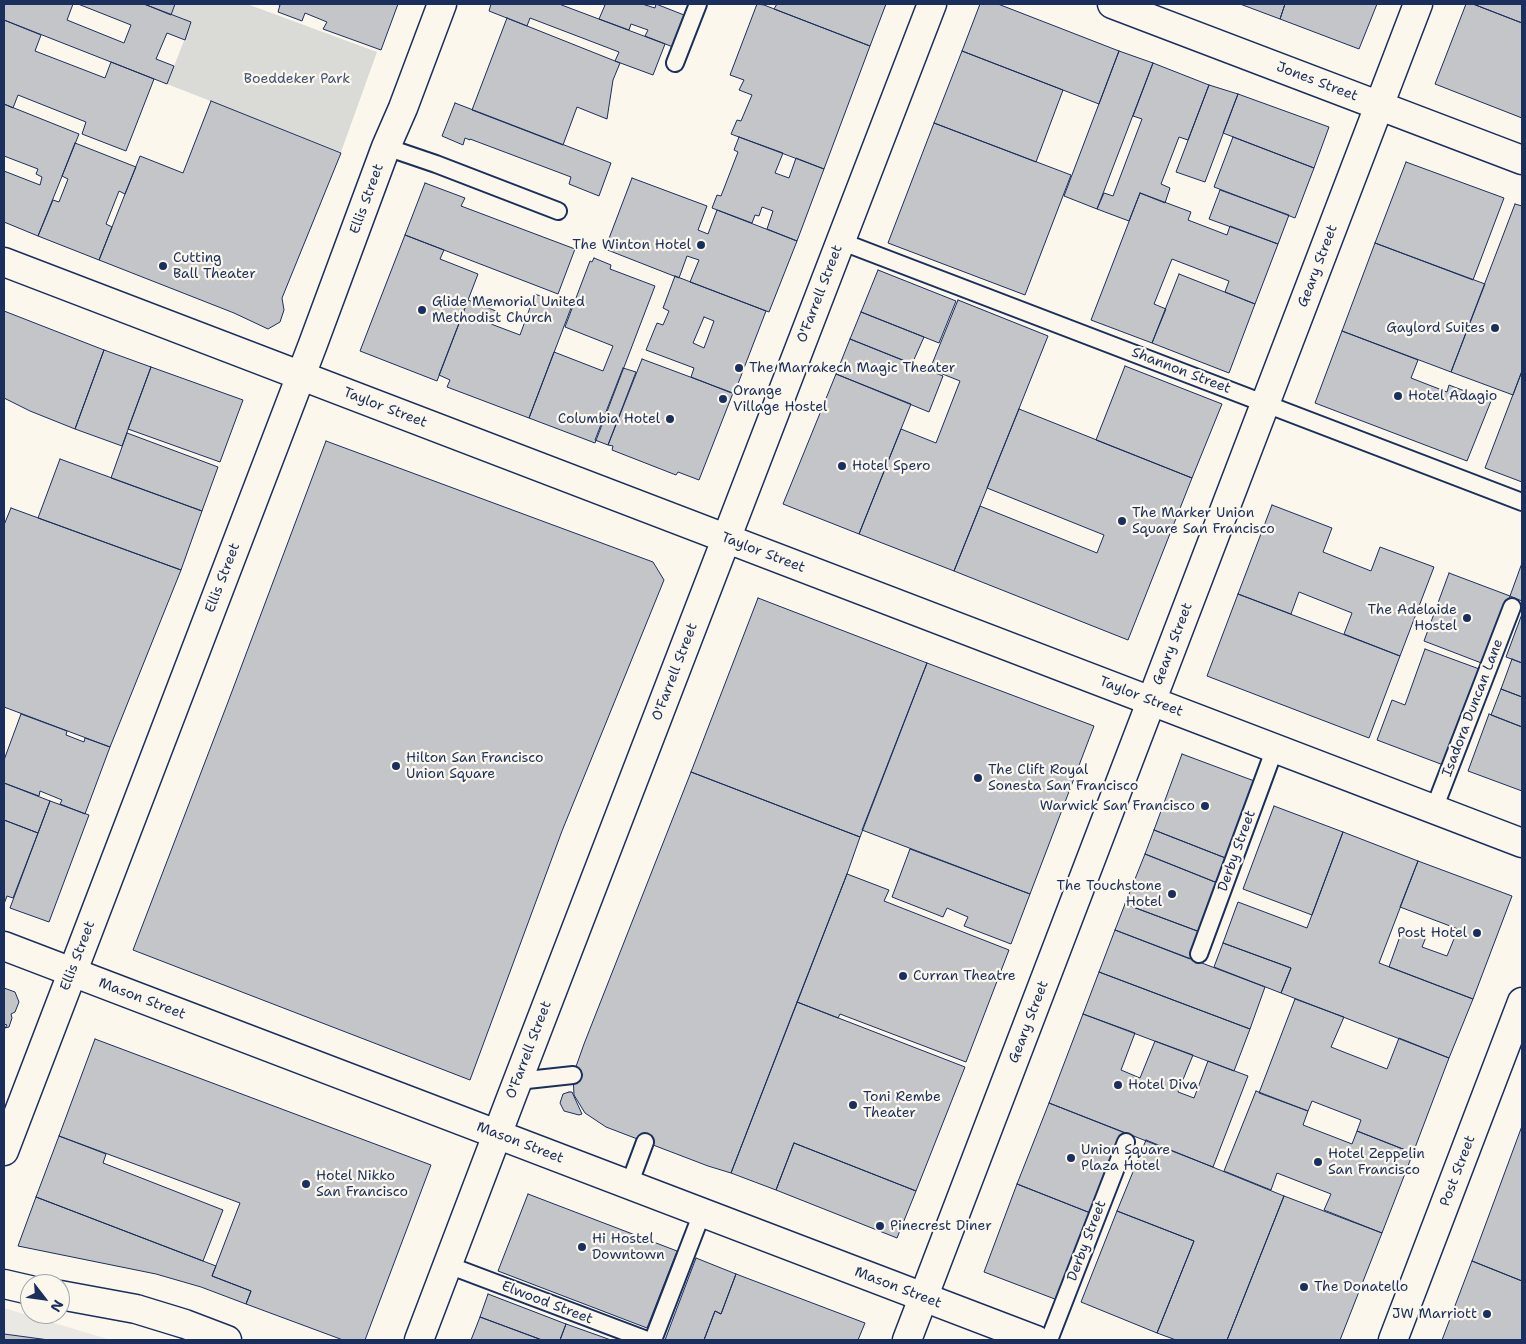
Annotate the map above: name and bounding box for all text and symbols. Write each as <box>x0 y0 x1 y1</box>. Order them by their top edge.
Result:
street label: Jones Street <box>1274 59 1360 105</box>
park label: Boeddeker Park <box>244 71 350 87</box>
street label: Ellis Street <box>347 162 387 236</box>
street label: Geary Street <box>1295 222 1341 310</box>
place label: The Winton Hotel <box>572 237 691 253</box>
marker: The Winton Hotel <box>695 239 707 251</box>
street label: O'Farrell Street <box>794 243 846 345</box>
place label: Cutting Ball Theater <box>173 250 256 282</box>
marker: Cutting Ball Theater <box>157 260 169 272</box>
place label: Glide Memorial United Methodist Church <box>432 294 585 326</box>
marker: Glide Memorial United Methodist Church <box>416 304 428 316</box>
place label: Gaylord Suites <box>1386 320 1485 336</box>
marker: Gaylord Suites <box>1489 322 1501 334</box>
street label: Shannon Street <box>1129 344 1233 398</box>
place label: The Marrakech Magic Theater <box>749 360 955 376</box>
marker: The Marrakech Magic Theater <box>733 362 745 374</box>
place label: Orange Village Hostel <box>733 383 827 416</box>
street label: Taylor Street <box>341 384 429 432</box>
place label: Hotel Adagio <box>1408 388 1497 404</box>
marker: Hotel Adagio <box>1392 390 1404 402</box>
marker: Orange Village Hostel <box>717 393 729 405</box>
place label: Columbia Hotel <box>558 411 660 427</box>
marker: Columbia Hotel <box>664 413 676 425</box>
place label: Hotel Spero <box>852 458 930 474</box>
marker: Hotel Spero <box>836 460 848 472</box>
place label: The Marker Union Square San Francisco <box>1132 505 1275 538</box>
marker: The Marker Union Square San Francisco <box>1116 515 1128 527</box>
street label: Taylor Street <box>719 529 807 577</box>
street label: Ellis Street <box>202 541 244 615</box>
street label: Geary Street <box>1150 600 1196 688</box>
place label: The Adelaide Hostel <box>1368 602 1457 634</box>
marker: The Adelaide Hostel <box>1461 612 1473 624</box>
street label: O'Farrell Street <box>649 621 701 723</box>
street label: Isadora Duncan Lane <box>1439 637 1507 779</box>
street label: Taylor Street <box>1097 673 1185 721</box>
place label: Hilton San Francisco Union Square <box>406 750 543 782</box>
marker: Hilton San Francisco Union Square <box>390 760 402 772</box>
place label: The Clift Royal Sonesta San Francisco <box>988 762 1138 794</box>
marker: The Clift Royal Sonesta San Francisco <box>972 772 984 784</box>
place label: Warwick San Francisco <box>1040 798 1195 814</box>
marker: Warwick San Francisco <box>1199 800 1211 812</box>
street label: Derby Street <box>1215 808 1259 894</box>
place label: The Touchstone Hotel <box>1057 878 1162 910</box>
marker: The Touchstone Hotel <box>1166 888 1178 900</box>
street label: Ellis Street <box>57 919 99 993</box>
place label: Post Hotel <box>1397 925 1467 941</box>
marker: Post Hotel <box>1471 927 1483 939</box>
place label: Curran Theatre <box>913 968 1016 984</box>
marker: Curran Theatre <box>897 970 909 982</box>
street label: Mason Street <box>96 975 188 1023</box>
street label: Geary Street <box>1006 978 1052 1066</box>
street label: O'Farrell Street <box>503 999 555 1101</box>
place label: Hotel Diva <box>1128 1077 1198 1093</box>
marker: Hotel Diva <box>1112 1079 1124 1091</box>
place label: Toni Rembe Theater <box>863 1089 941 1122</box>
marker: Toni Rembe Theater <box>847 1099 859 1111</box>
street label: Mason Street <box>474 1119 566 1167</box>
street label: Post Street <box>1437 1133 1479 1209</box>
place label: Union Square Plaza Hotel <box>1081 1142 1170 1174</box>
place label: Hotel Zeppelin San Francisco <box>1328 1146 1425 1178</box>
marker: Union Square Plaza Hotel <box>1065 1152 1077 1164</box>
marker: Hotel Zeppelin San Francisco <box>1312 1156 1324 1168</box>
place label: Hotel Nikko San Francisco <box>316 1168 408 1200</box>
marker: Hotel Nikko San Francisco <box>300 1178 312 1190</box>
street label: Derby Street <box>1064 1198 1110 1284</box>
place label: Pinecrest Diner <box>890 1218 992 1234</box>
marker: Pinecrest Diner <box>874 1220 886 1232</box>
place label: Hi Hostel Downtown <box>592 1231 665 1264</box>
marker: Hi Hostel Downtown <box>576 1241 588 1253</box>
street label: Mason Street <box>852 1264 944 1312</box>
north arrow <box>20 1274 70 1324</box>
street label: Elwood Street <box>499 1278 595 1328</box>
place label: The Donatello <box>1314 1279 1408 1295</box>
marker: The Donatello <box>1298 1281 1310 1293</box>
text: N <box>47 1297 68 1315</box>
place label: JW Marriott <box>1392 1306 1477 1322</box>
marker: JW Marriott <box>1481 1308 1493 1320</box>

